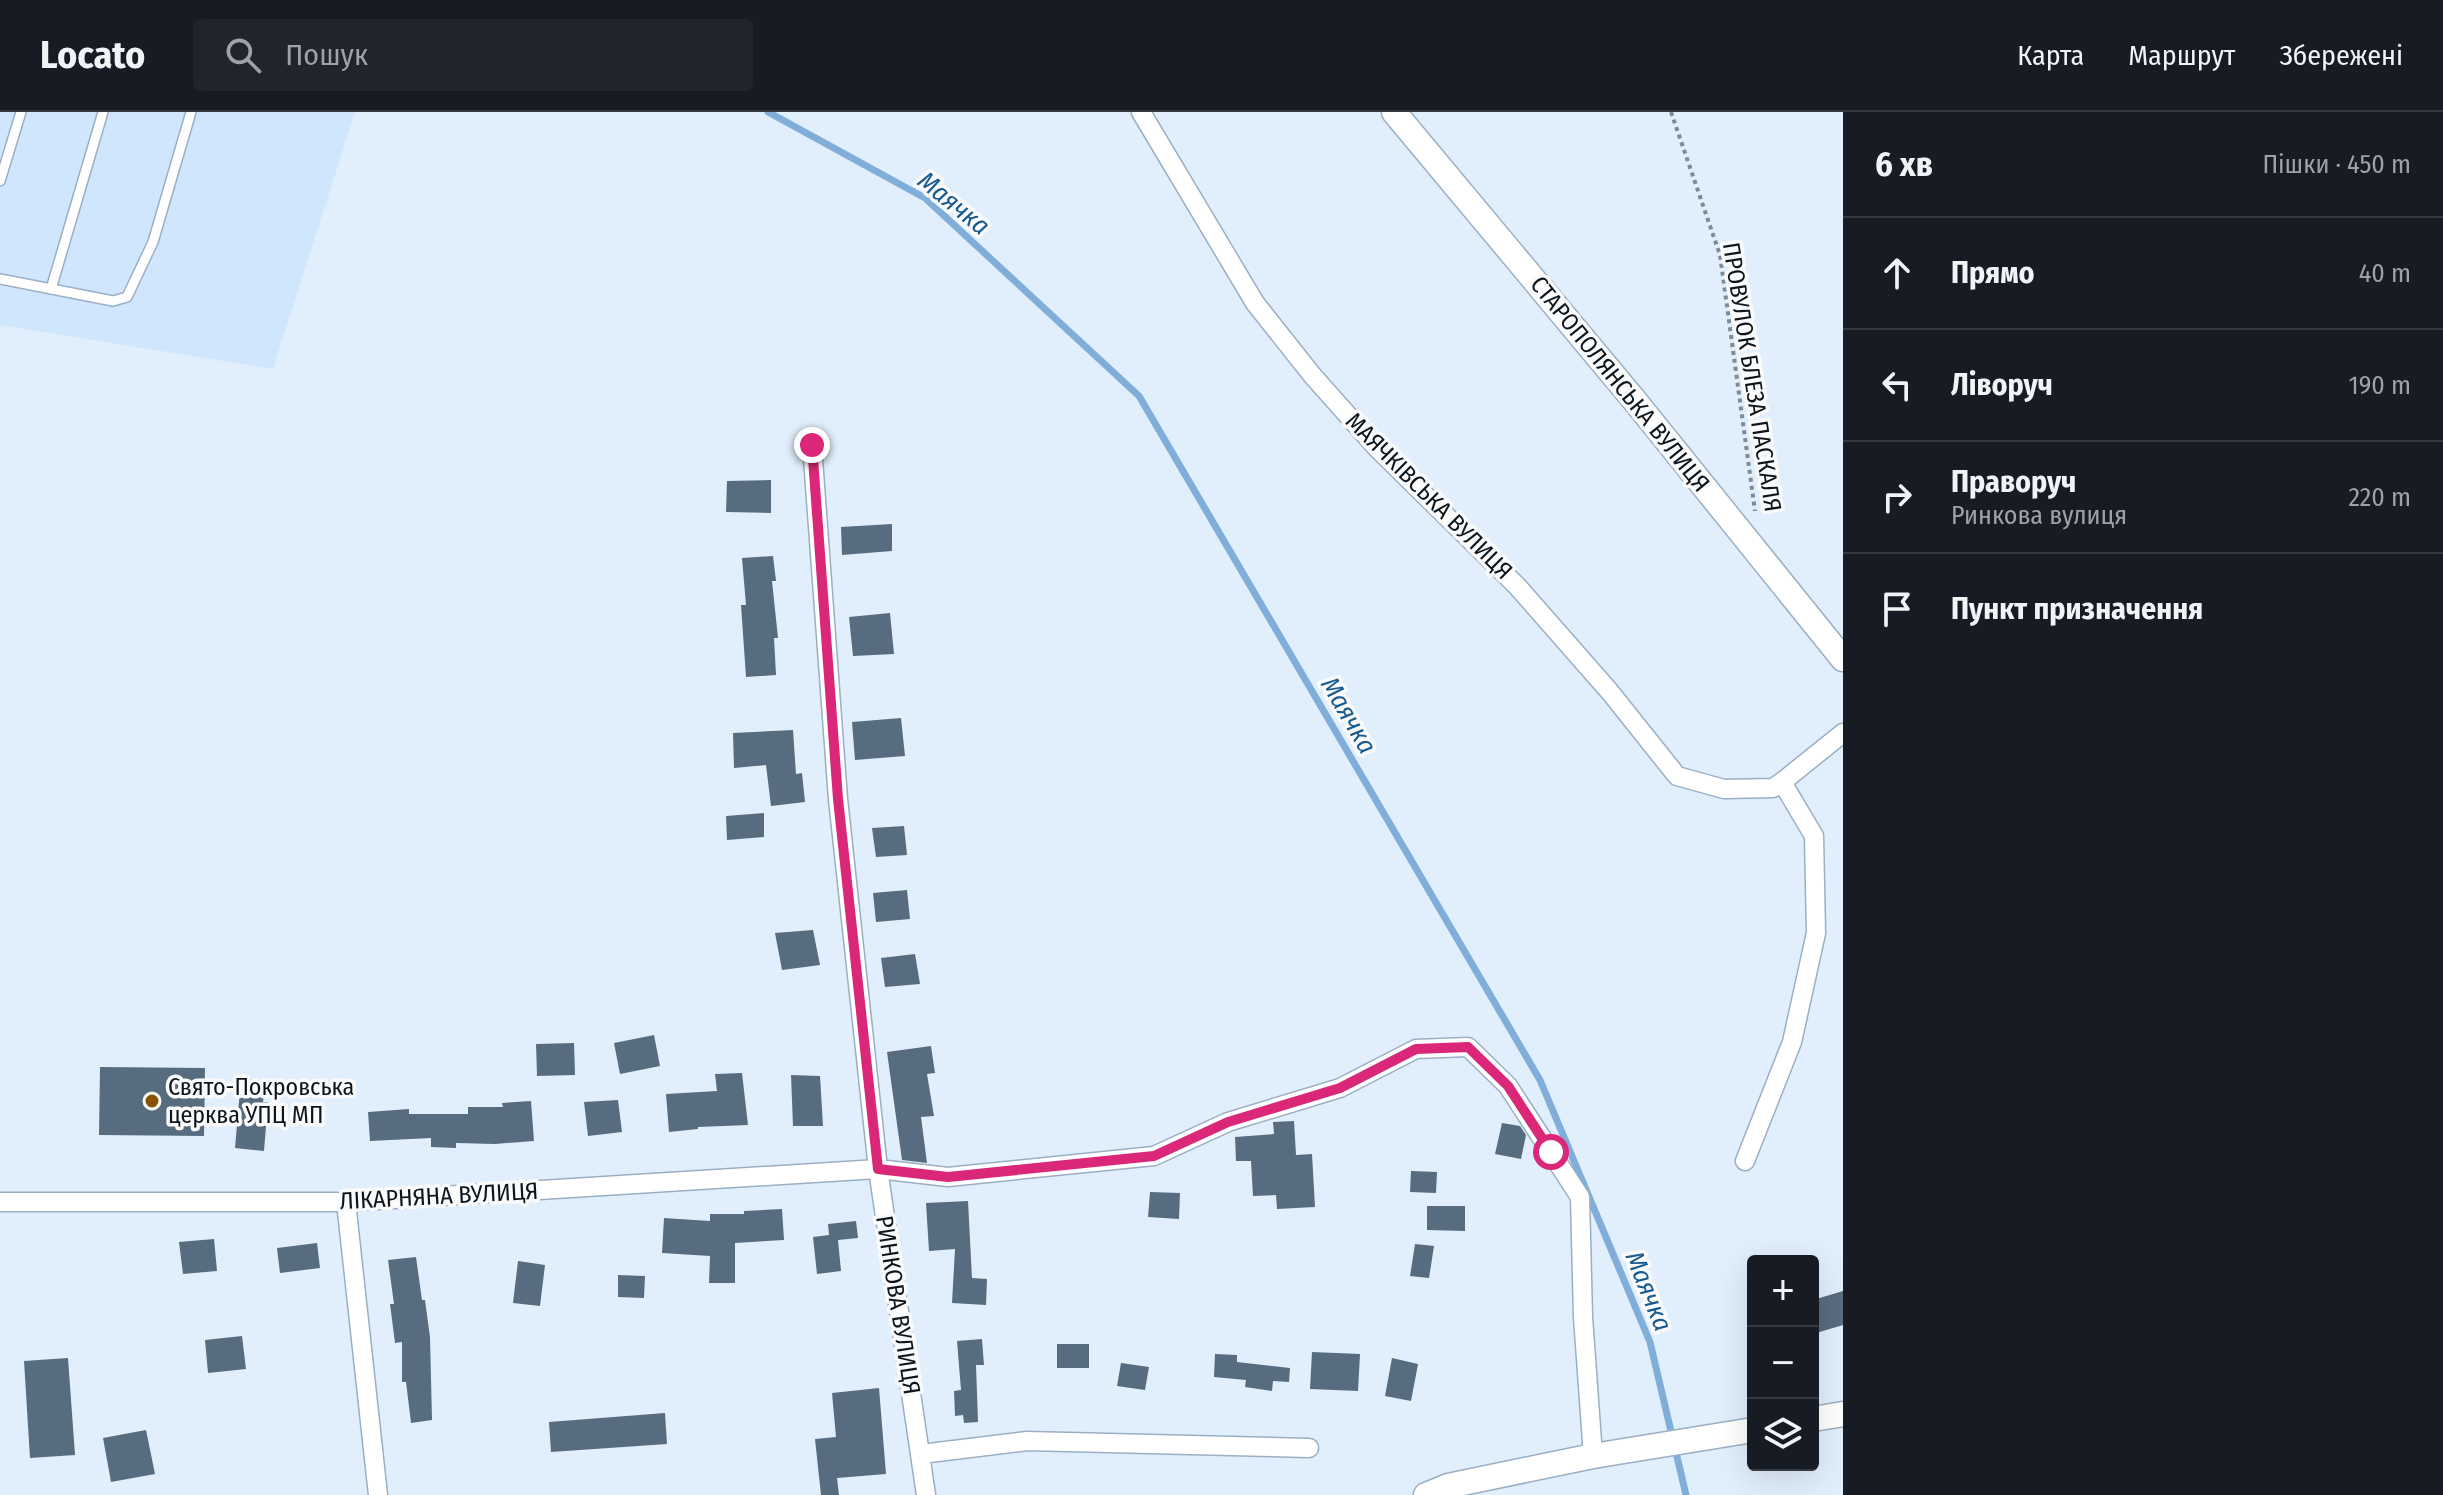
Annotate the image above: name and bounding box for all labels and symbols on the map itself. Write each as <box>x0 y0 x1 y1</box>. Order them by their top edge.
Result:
water label: Маячка <box>912 165 996 242</box>
street label: ПРОВУЛОК БЛЕЗА ПАСКАЛЯ <box>1717 240 1787 514</box>
street label: СТАРОПОЛЯНСЬКА ВУЛИЦЯ <box>1525 271 1715 497</box>
street label: МАЯЧКІВСЬКА ВУЛИЦЯ <box>1340 407 1518 585</box>
route end <box>794 427 830 463</box>
water label: Маячка <box>1314 671 1383 759</box>
place label: Свято-Покровська церква УПЦ МП <box>168 1073 354 1129</box>
marker: Свято-Покровська церква УПЦ МП <box>143 1092 161 1110</box>
route start <box>1533 1134 1569 1170</box>
street label: ЛІКАРНЯНА ВУЛИЦЯ <box>339 1177 539 1215</box>
street label: РИНКОВА ВУЛИЦЯ <box>870 1214 926 1396</box>
water label: Маячка <box>1619 1247 1679 1336</box>

